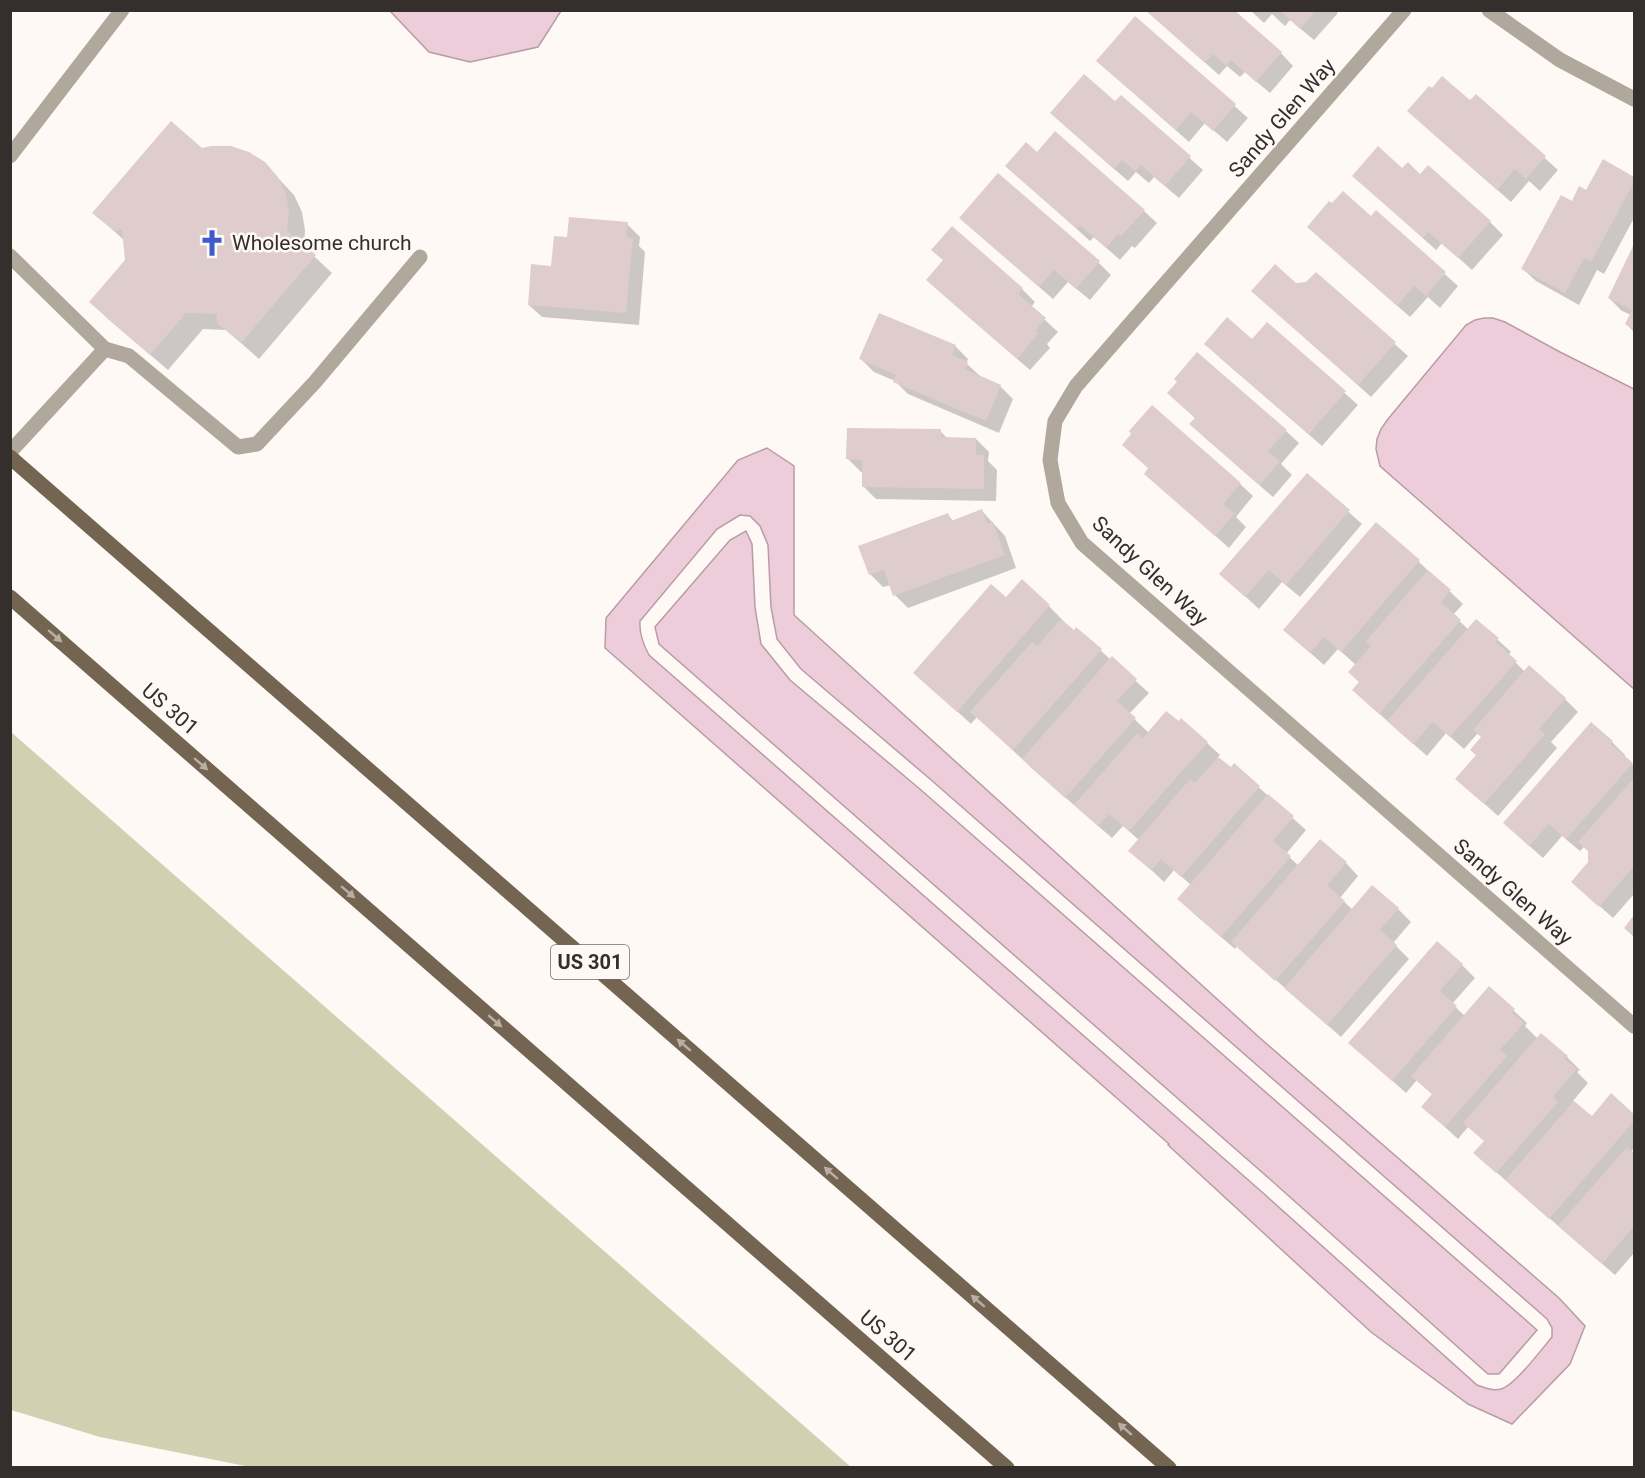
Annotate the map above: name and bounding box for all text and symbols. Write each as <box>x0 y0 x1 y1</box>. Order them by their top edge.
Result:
street label: Sandy Glen Way <box>1224 54 1340 182</box>
church icon: Wholesome church <box>197 228 227 258</box>
place label: Wholesome church <box>232 231 412 255</box>
street label: Sandy Glen Way <box>1087 511 1213 631</box>
one-way arrow <box>47 629 62 643</box>
street label: US 301 <box>137 678 203 740</box>
one-way arrow <box>194 757 209 771</box>
street label: Sandy Glen Way <box>1449 834 1577 950</box>
one-way arrow <box>340 885 355 898</box>
road number: US 301 <box>551 945 629 979</box>
one-way arrow <box>487 1014 502 1027</box>
one-way arrow <box>677 1039 692 1052</box>
one-way arrow <box>824 1167 839 1180</box>
one-way arrow <box>971 1295 986 1308</box>
street label: US 301 <box>855 1305 921 1367</box>
one-way arrow <box>1118 1423 1133 1436</box>

